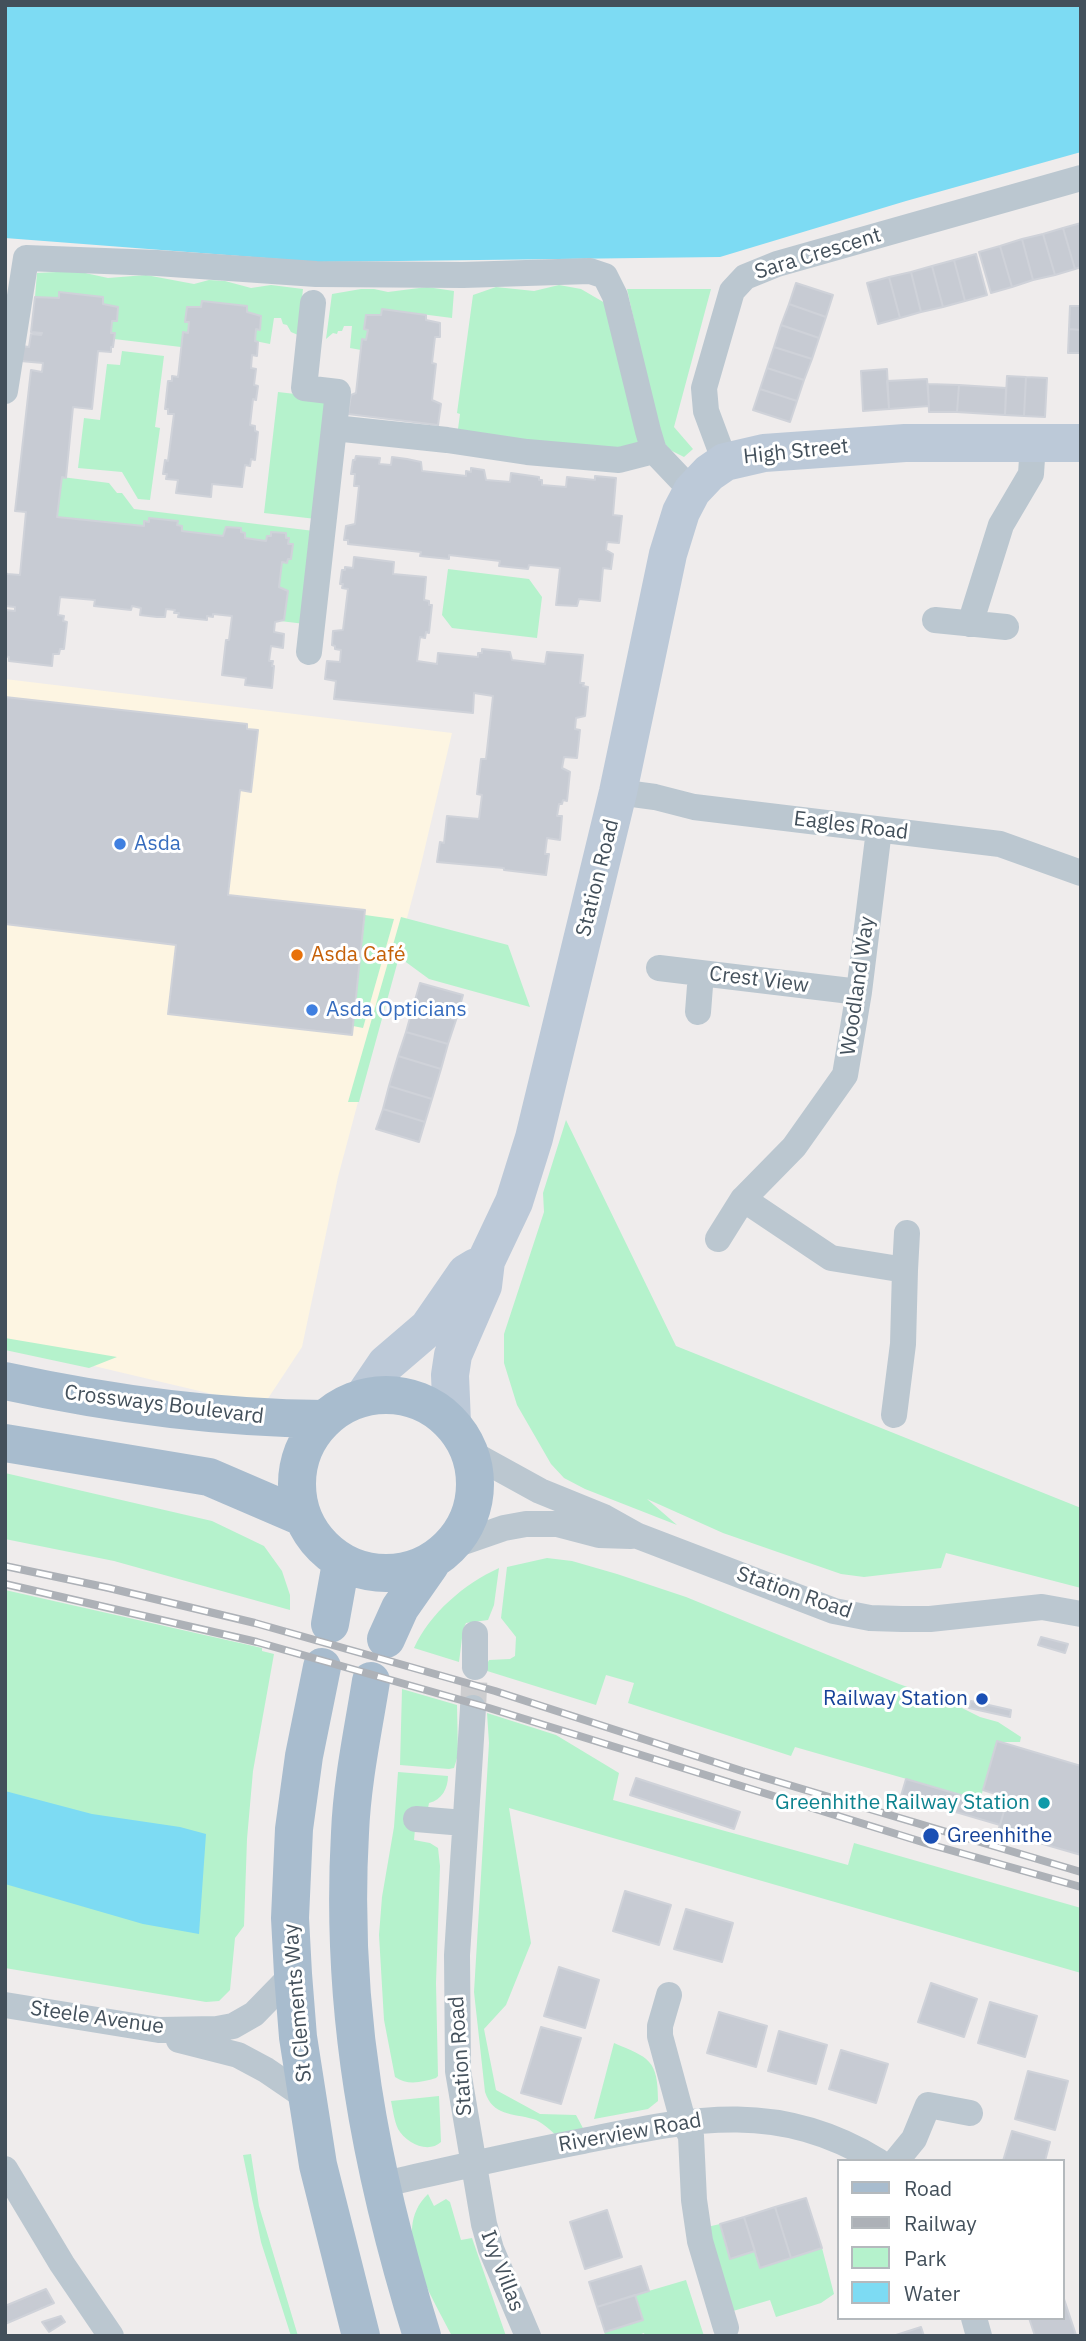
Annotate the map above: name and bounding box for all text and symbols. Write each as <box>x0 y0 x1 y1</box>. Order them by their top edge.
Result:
street label: Sara Crescent <box>752 223 884 285</box>
street label: High Street <box>742 434 850 470</box>
street label: Eagles Road <box>792 806 910 846</box>
street label: Station Road <box>571 817 625 939</box>
place label: Asda <box>134 831 181 857</box>
marker: Asda <box>112 836 128 852</box>
street label: Woodland Way <box>836 915 880 1057</box>
place label: Asda Café <box>311 942 406 968</box>
marker: Asda Café <box>289 947 305 963</box>
street label: Crest View <box>708 961 810 999</box>
place label: Asda Opticians <box>326 997 467 1023</box>
marker: Asda Opticians <box>304 1002 320 1018</box>
street label: Crossways Boulevard <box>63 1380 265 1430</box>
street label: Station Road <box>733 1561 855 1625</box>
place label: Railway Station <box>823 1686 968 1712</box>
marker: Railway Station <box>974 1691 990 1707</box>
place label: Greenhithe Railway Station <box>775 1790 1030 1816</box>
marker: Greenhithe Railway Station <box>1036 1795 1052 1811</box>
place label: Greenhithe <box>947 1823 1052 1849</box>
marker: Greenhithe <box>921 1826 941 1846</box>
street label: St Clements Way <box>279 1923 317 2083</box>
street label: Station Road <box>444 1995 478 2117</box>
street label: Steele Avenue <box>28 1996 166 2040</box>
street label: Riverview Road <box>557 2108 703 2158</box>
legend <box>838 2159 1065 2320</box>
text: Road <box>904 2174 952 2202</box>
text: Railway <box>904 2209 977 2237</box>
street label: Ivy Villas <box>475 2227 529 2315</box>
text: Park <box>904 2244 947 2272</box>
text: Water <box>904 2279 960 2307</box>

